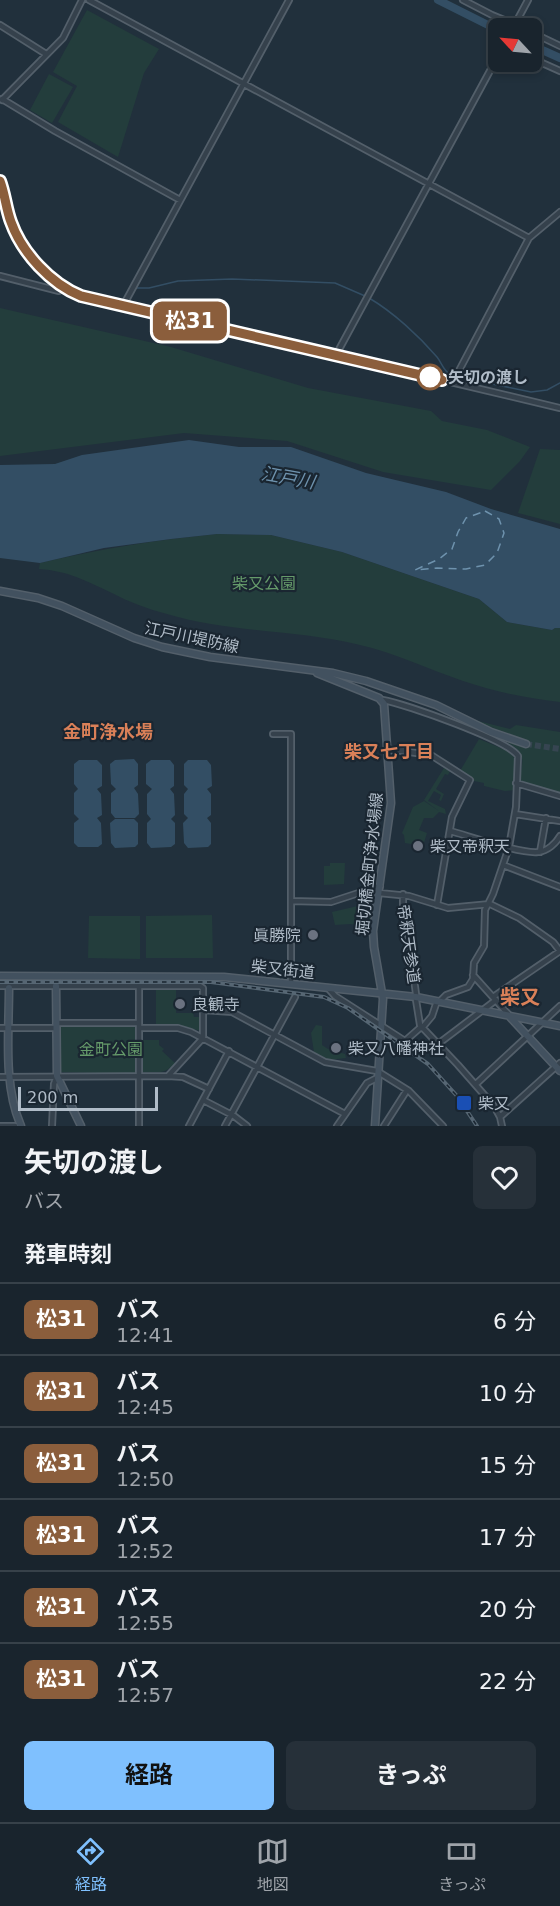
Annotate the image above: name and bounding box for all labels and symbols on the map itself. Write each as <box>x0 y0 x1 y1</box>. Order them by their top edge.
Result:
north arrow <box>488 18 542 72</box>
line badge: 松31 <box>156 302 225 340</box>
marker: 矢切の渡し <box>417 364 443 390</box>
place label: 矢切の渡し <box>448 368 528 387</box>
water label: 江戸川 <box>260 462 318 493</box>
park label: 柴又公園 <box>232 574 296 593</box>
street label: 江戸川堤防線 <box>143 618 241 657</box>
district label: 金町浄水場 <box>63 721 153 742</box>
district label: 柴又七丁目 <box>344 741 434 762</box>
street label: 堀切橋金町浄水場線 <box>353 791 386 937</box>
place label: 柴又帝釈天 <box>430 837 510 856</box>
marker: 柴又帝釈天 <box>411 839 425 853</box>
street label: 帝釈天参道 <box>394 903 423 985</box>
place label: 眞勝院 <box>253 926 301 945</box>
marker: 眞勝院 <box>306 928 320 942</box>
street label: 柴又街道 <box>250 957 316 982</box>
district label: 柴又 <box>500 985 540 1009</box>
place label: 良観寺 <box>192 995 240 1014</box>
marker: 良観寺 <box>173 997 187 1011</box>
place label: 柴又八幡神社 <box>348 1039 444 1058</box>
park label: 金町公園 <box>79 1040 143 1059</box>
marker: 柴又八幡神社 <box>329 1041 343 1055</box>
scale bar <box>18 1084 158 1112</box>
marker: 柴又 <box>455 1094 473 1112</box>
place label: 柴又 <box>478 1094 510 1113</box>

